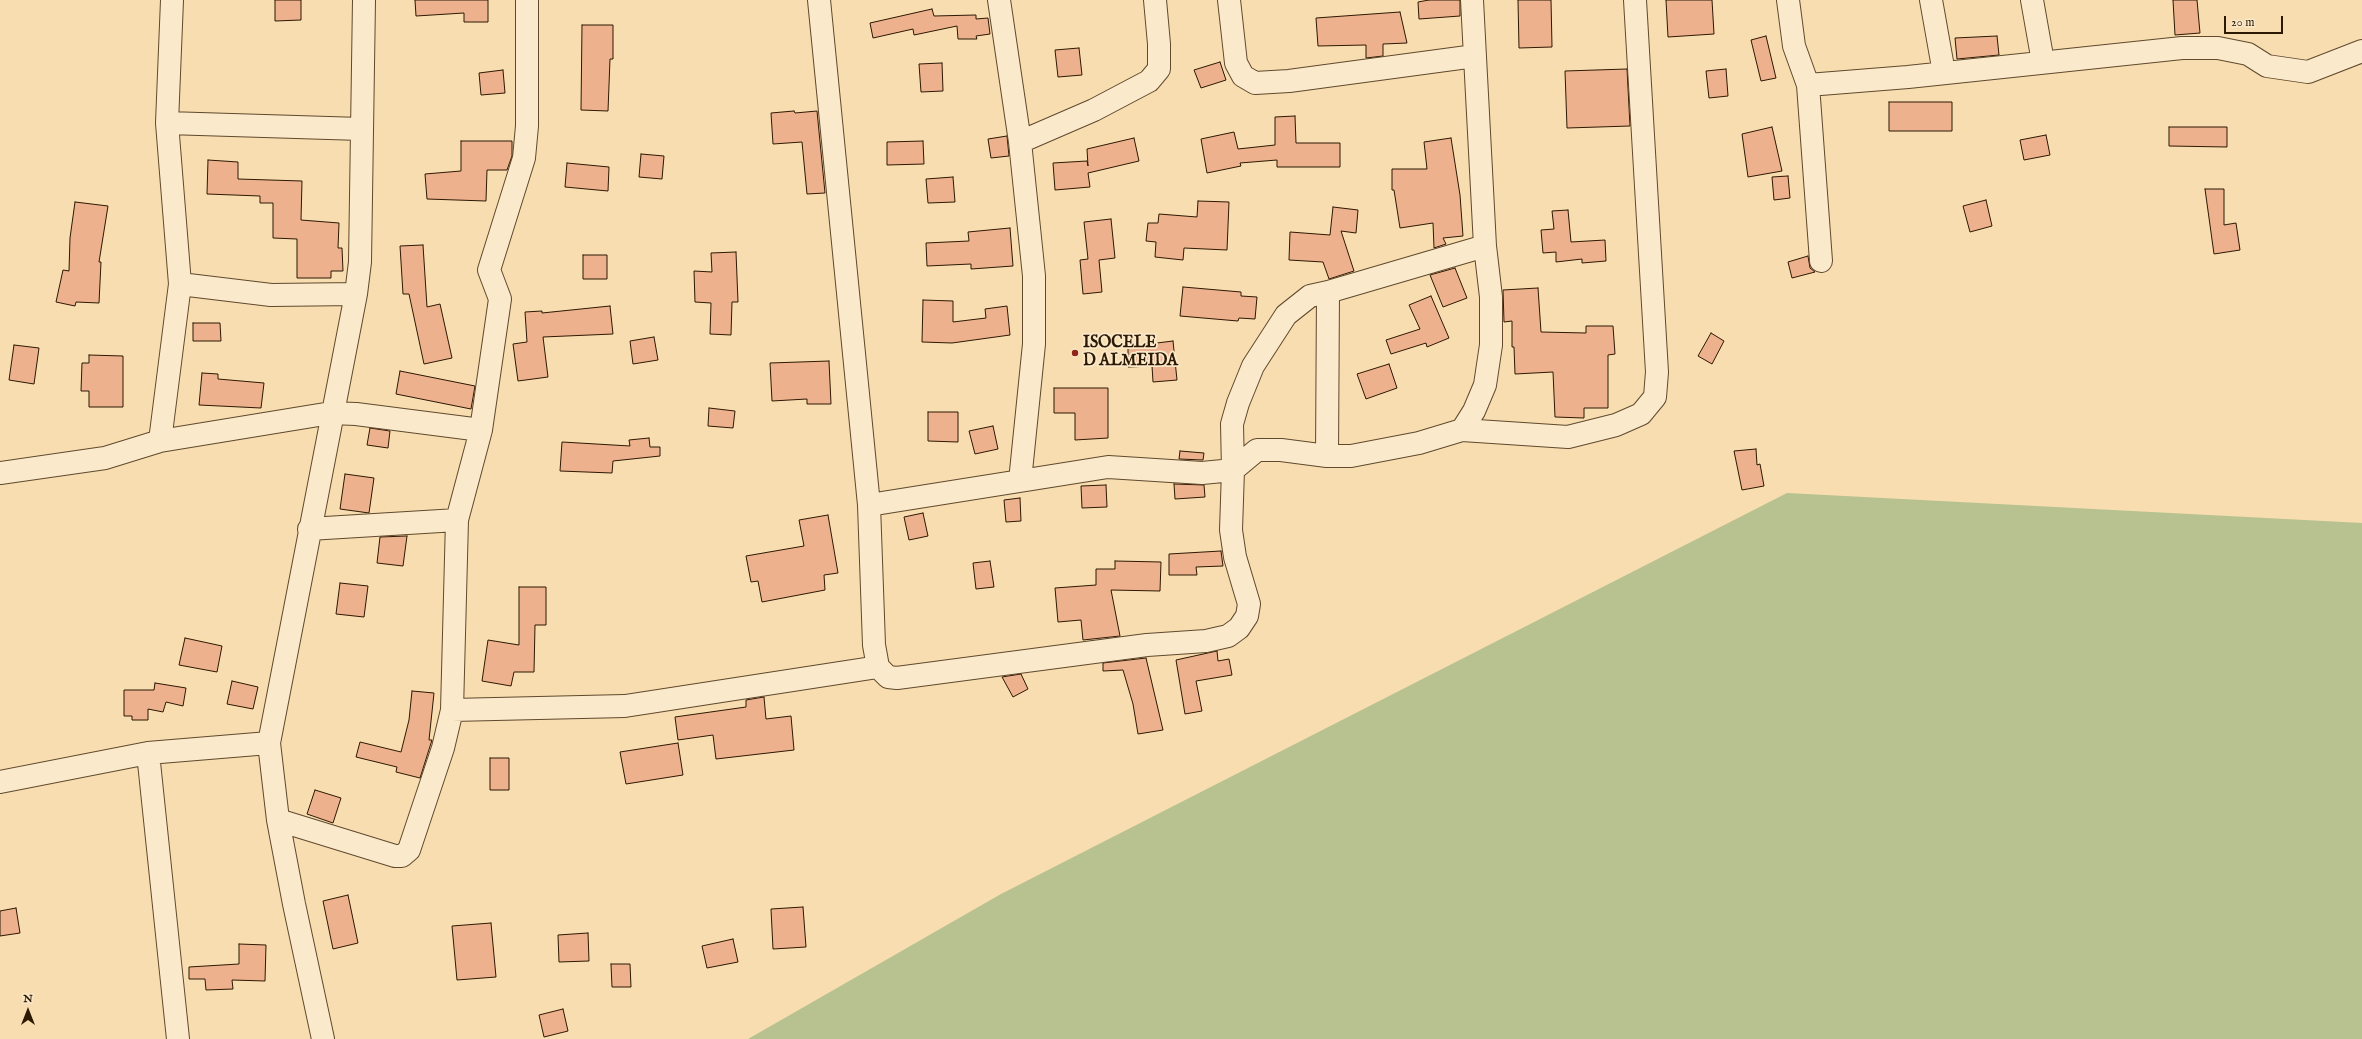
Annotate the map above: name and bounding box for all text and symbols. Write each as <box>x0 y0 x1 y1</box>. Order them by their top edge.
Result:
scale bar <box>2226 8 2285 34</box>
text: 20 m <box>2231 15 2254 30</box>
place label: ISOCELE D ALMEIDA <box>1083 334 1178 372</box>
marker: ISOCELE D ALMEIDA <box>1070 348 1080 358</box>
north arrow <box>8 991 48 1031</box>
text: N <box>23 992 33 1006</box>

